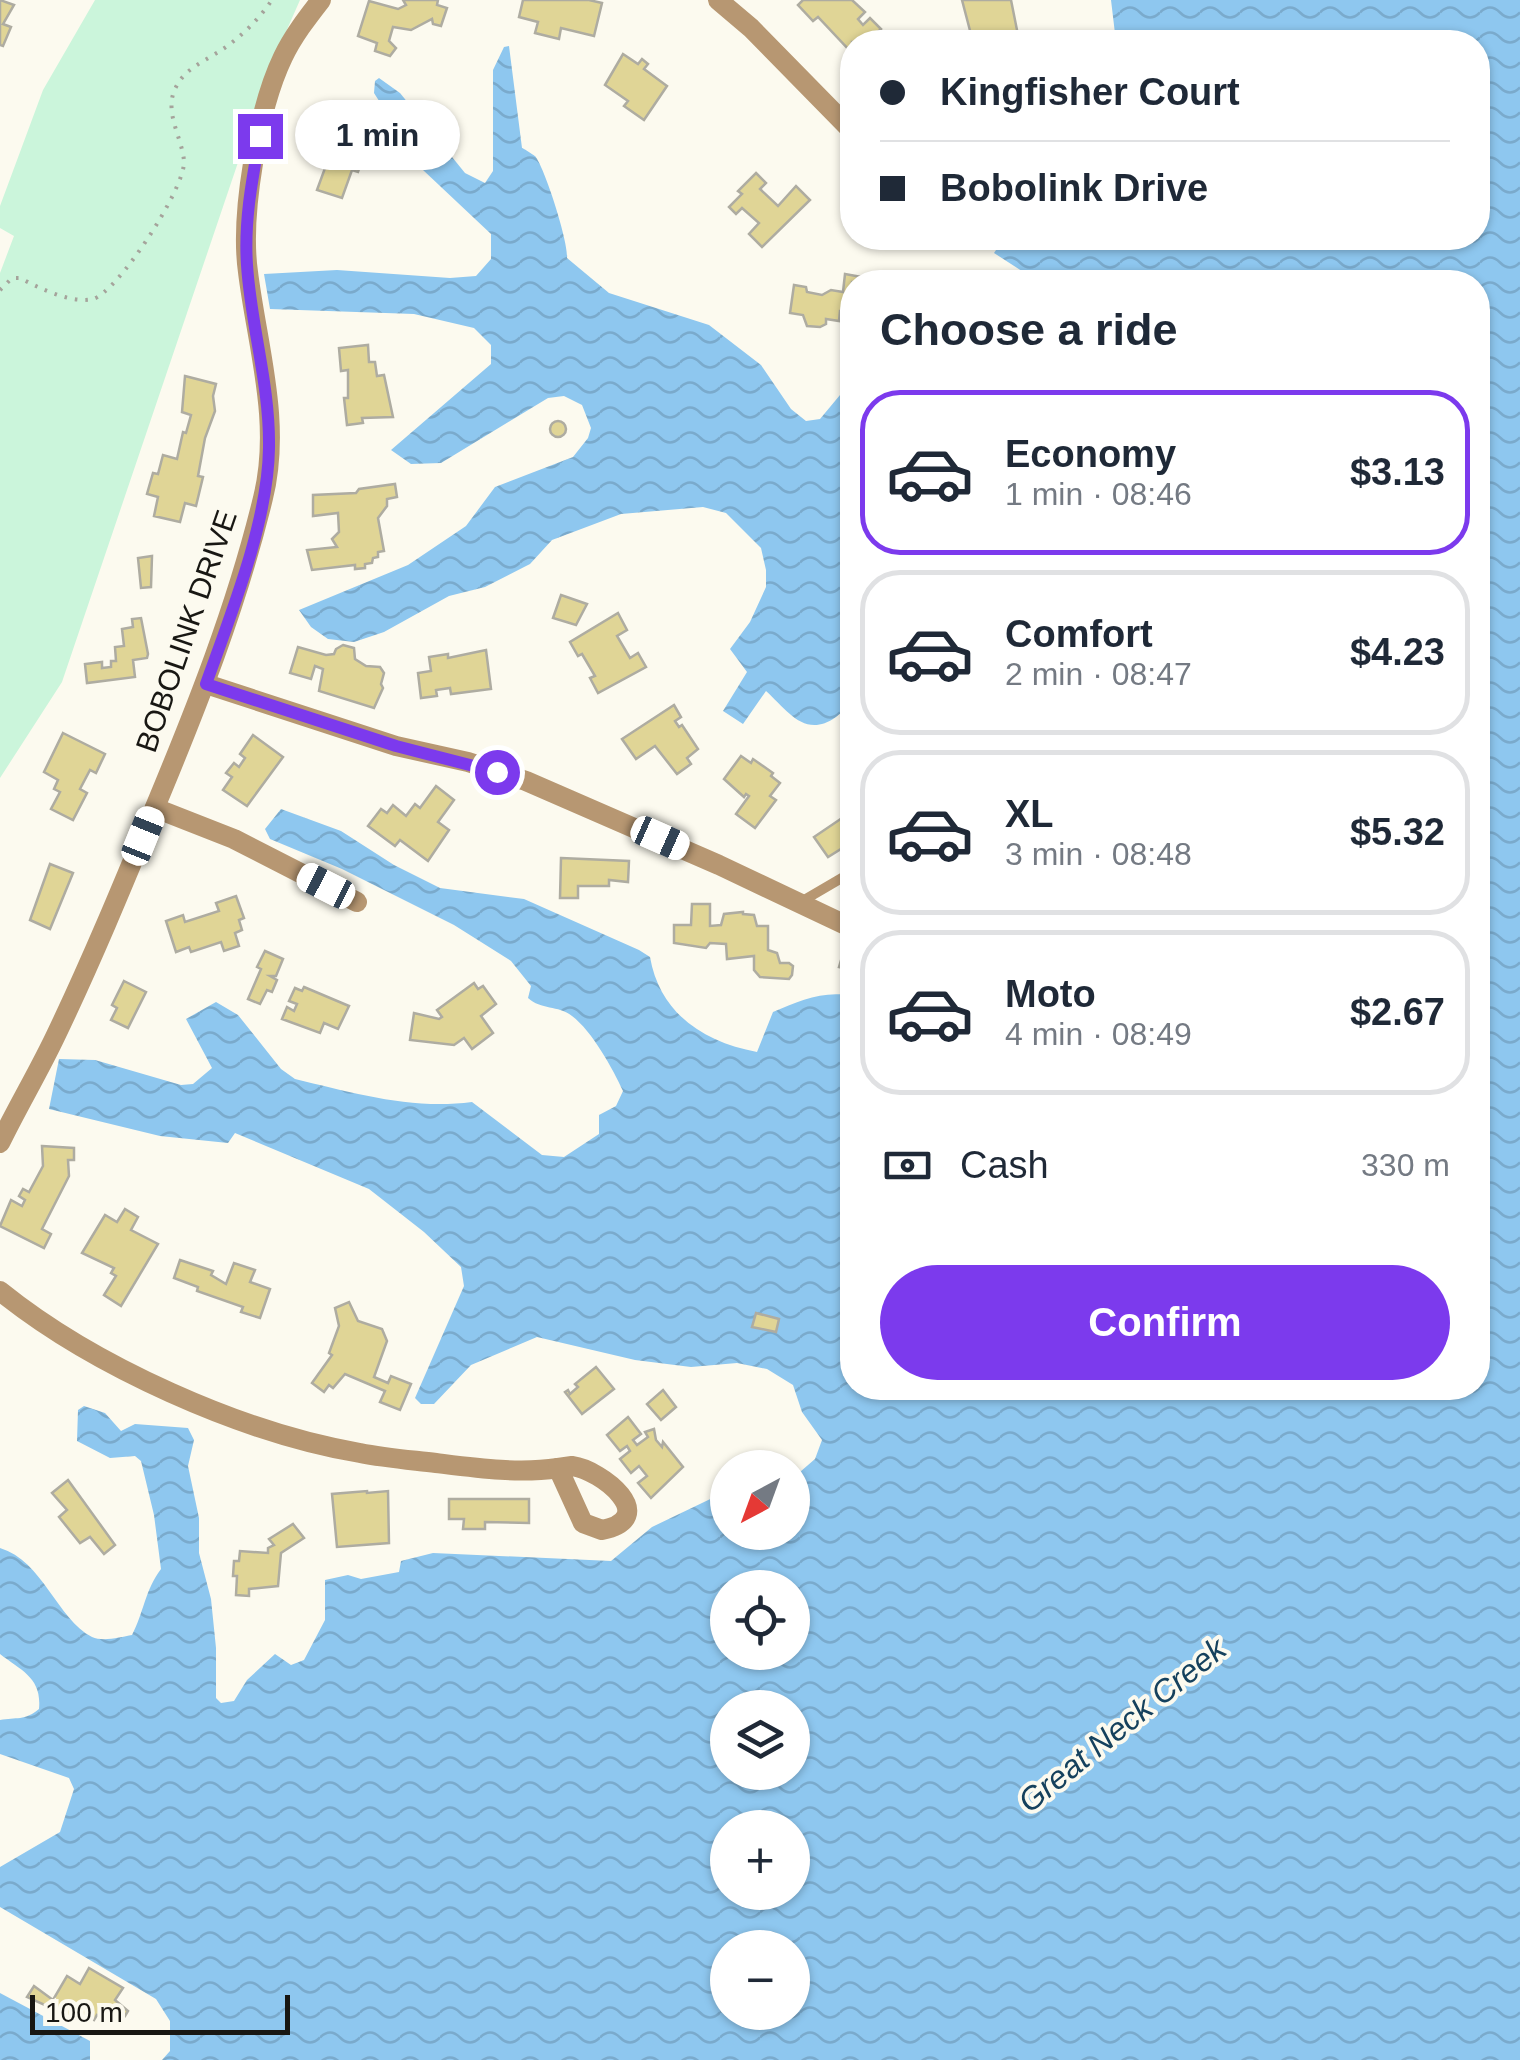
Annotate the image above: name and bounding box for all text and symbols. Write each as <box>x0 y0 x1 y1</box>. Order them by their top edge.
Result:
text: Kingfisher Court <box>940 71 1240 113</box>
callout: 1 min <box>295 101 460 171</box>
route end <box>238 114 283 159</box>
text: 1 min <box>336 117 419 153</box>
text: Bobolink Drive <box>940 167 1208 209</box>
text: Choose a ride <box>880 304 1178 355</box>
icon: car <box>885 428 975 518</box>
text: Economy <box>1005 433 1176 475</box>
text: $3.13 <box>1350 451 1445 493</box>
text: 1 min · 08:46 <box>1005 476 1192 512</box>
street label: BOBOLINK DRIVE <box>129 506 243 756</box>
icon: car <box>885 608 975 698</box>
text: Comfort <box>1005 613 1153 655</box>
text: $4.23 <box>1350 631 1445 673</box>
text: 2 min · 08:47 <box>1005 656 1192 692</box>
route start <box>475 750 520 795</box>
icon: car <box>885 788 975 878</box>
text: XL <box>1005 793 1054 835</box>
car <box>118 803 168 869</box>
text: $5.32 <box>1350 811 1445 853</box>
car <box>626 812 694 864</box>
text: 3 min · 08:48 <box>1005 836 1192 872</box>
car <box>292 859 360 913</box>
icon: car <box>885 968 975 1058</box>
text: Moto <box>1005 973 1096 1015</box>
text: $2.67 <box>1350 991 1445 1033</box>
text: 4 min · 08:49 <box>1005 1016 1192 1052</box>
icon: cash <box>880 1138 935 1193</box>
text: Cash <box>960 1144 1049 1186</box>
text: 330 m <box>1361 1147 1450 1183</box>
button: Confirm <box>880 1265 1450 1380</box>
north arrow <box>710 1450 810 1550</box>
map controls <box>710 1450 810 2030</box>
button: locate <box>710 1570 810 1670</box>
water label: Great Neck Creek <box>1011 1629 1234 1820</box>
button: layers <box>710 1690 810 1790</box>
button: + <box>710 1810 810 1910</box>
button: − <box>710 1930 810 2030</box>
scale bar <box>30 1990 290 2034</box>
text: 100 m <box>45 1997 123 2028</box>

